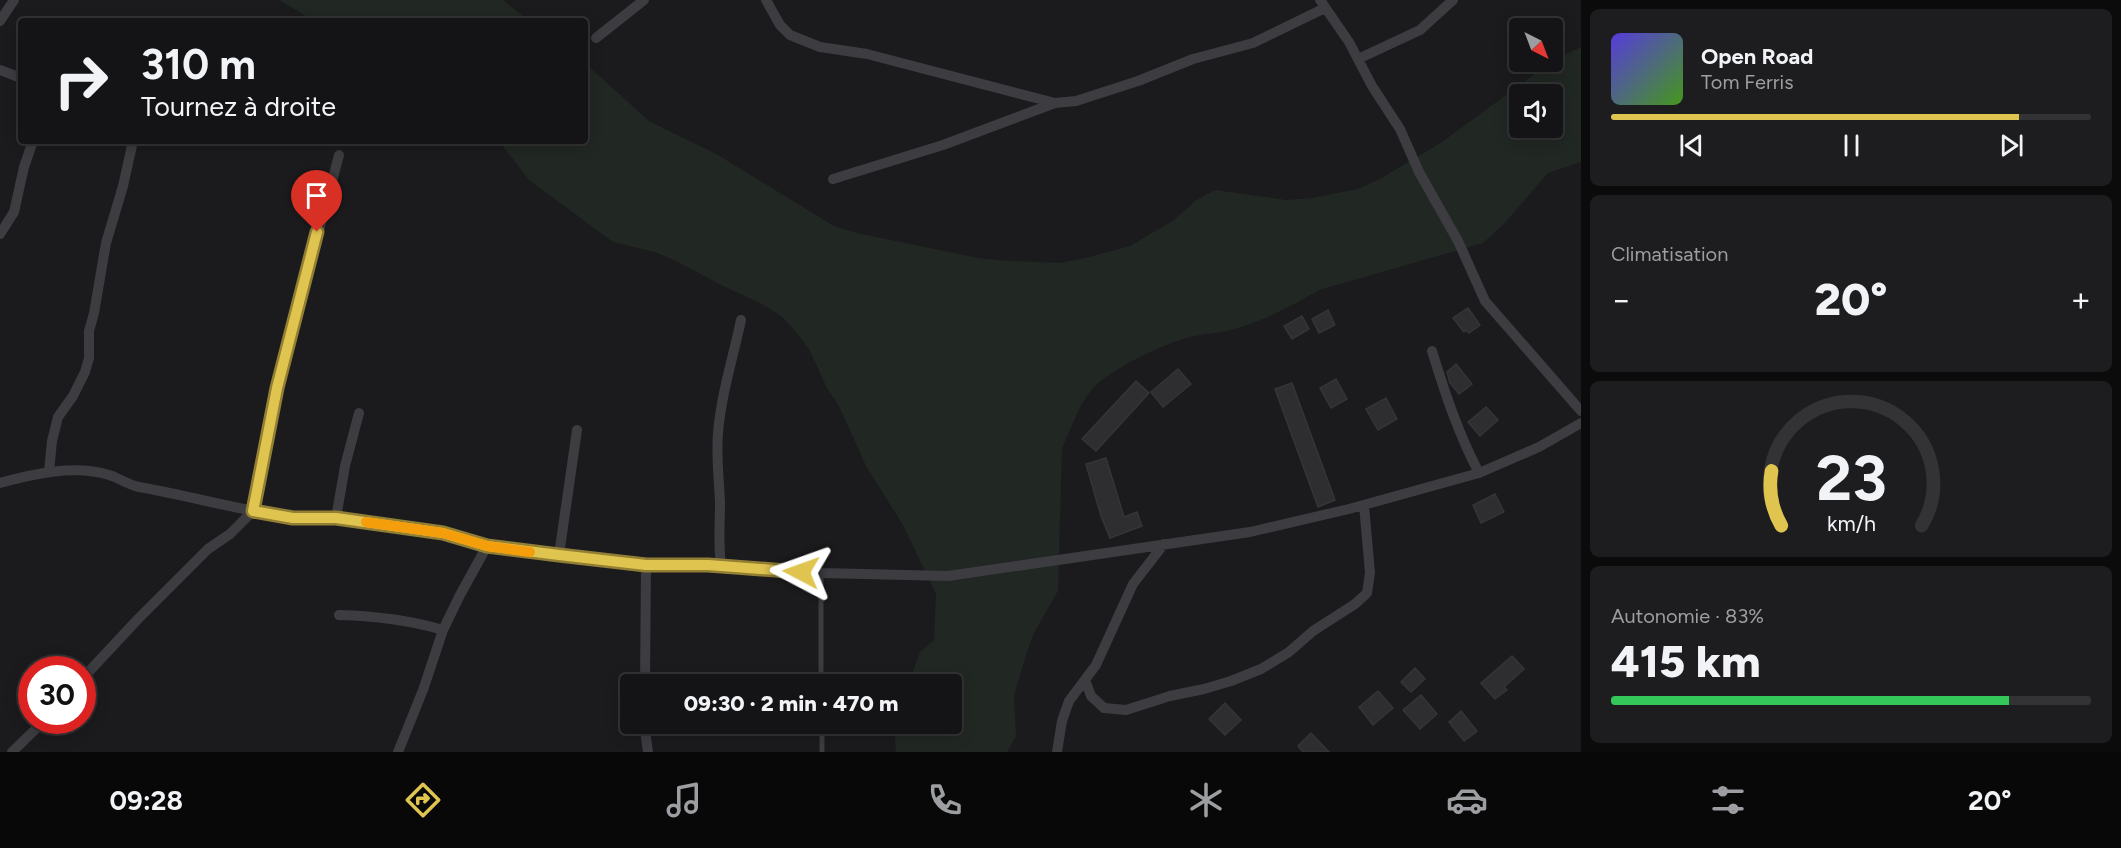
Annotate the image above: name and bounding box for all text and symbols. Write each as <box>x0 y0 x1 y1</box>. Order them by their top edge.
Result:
north arrow <box>1509 18 1563 72</box>
map controls <box>1509 18 1563 138</box>
text: 310 m <box>141 39 256 90</box>
icon: right <box>42 42 120 120</box>
text: Open Road <box>1701 43 1813 70</box>
text: Tom Ferris <box>1701 70 1794 94</box>
button: sound <box>1509 84 1563 138</box>
text: Tournez à droite <box>141 90 336 123</box>
icon: previous <box>1675 129 1708 162</box>
icon: pause <box>1835 129 1868 162</box>
icon: next <box>1995 129 2028 162</box>
pin <box>291 170 342 232</box>
icon: arrive <box>300 179 333 212</box>
text: Climatisation <box>1611 242 1728 266</box>
text: 20° <box>1814 272 1888 326</box>
text: − <box>1611 280 1632 319</box>
text: + <box>2070 280 2091 319</box>
text: 23 <box>1816 441 1886 516</box>
text: km/h <box>1827 511 1875 536</box>
position arrow <box>769 540 833 604</box>
text: Autonomie · 83% <box>1611 604 1764 628</box>
text: 415 km <box>1611 634 1761 688</box>
speed limit sign: 30 <box>18 656 96 734</box>
text: 09:30 · 2 min · 470 m <box>684 690 898 717</box>
icon: directions <box>402 779 444 821</box>
icon: music <box>663 779 705 821</box>
icon: phone <box>924 779 966 821</box>
icon: climate <box>1185 779 1227 821</box>
icon: car <box>1446 779 1488 821</box>
icon: filters <box>1707 779 1749 821</box>
text: 09:28 <box>110 784 183 817</box>
text: 20° <box>1968 784 2011 817</box>

